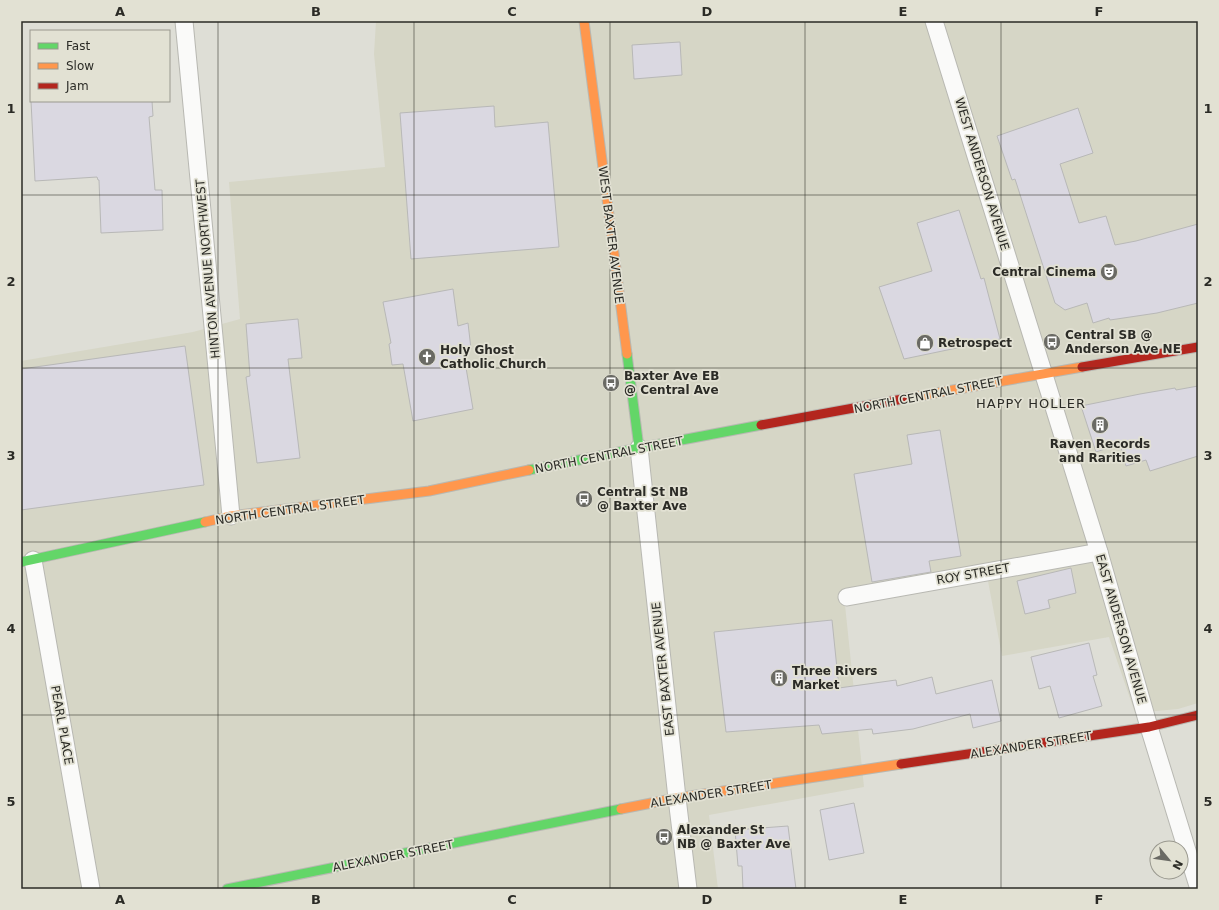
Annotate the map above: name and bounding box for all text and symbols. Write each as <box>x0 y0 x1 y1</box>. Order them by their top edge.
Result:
text: A <box>115 4 125 19</box>
text: B <box>311 4 321 19</box>
text: C <box>507 4 517 19</box>
text: D <box>702 4 713 19</box>
text: E <box>899 4 907 19</box>
text: F <box>1095 4 1103 19</box>
legend <box>30 30 170 102</box>
text: Fast <box>66 39 90 53</box>
text: Slow <box>66 59 94 73</box>
text: Jam <box>65 79 89 93</box>
street label: WEST ANDERSON AVENUE <box>952 96 1012 252</box>
text: 1 <box>6 101 16 116</box>
text: 1 <box>1203 101 1213 116</box>
street label: WEST BAXTER AVENUE <box>596 166 626 304</box>
street label: HINTON AVENUE NORTHWEST <box>193 178 223 359</box>
theatre icon: Central Cinema <box>1099 262 1119 282</box>
place label: Central Cinema <box>992 265 1096 279</box>
text: 2 <box>6 274 16 289</box>
text: 2 <box>1203 274 1213 289</box>
place label: Central SB @ Anderson Ave NE <box>1065 328 1181 356</box>
bus stop icon: Central SB @ Anderson Ave NE <box>1042 332 1062 352</box>
shop icon: Retrospect <box>915 333 935 353</box>
place label: Retrospect <box>938 336 1012 350</box>
place label: Holy Ghost Catholic Church <box>440 343 546 371</box>
church icon: Holy Ghost Catholic Church <box>417 347 437 367</box>
place label: Baxter Ave EB @ Central Ave <box>624 369 719 397</box>
bus stop icon: Baxter Ave EB @ Central Ave <box>601 373 621 393</box>
street label: NORTH CENTRAL STREET <box>853 374 1004 416</box>
district label: HAPPY HOLLER <box>976 396 1086 411</box>
building icon: Raven Records and Rarities <box>1090 415 1110 435</box>
street label: NORTH CENTRAL STREET <box>534 434 685 476</box>
place label: Raven Records and Rarities <box>1050 437 1150 465</box>
text: 3 <box>6 448 16 463</box>
text: 3 <box>1203 448 1213 463</box>
place label: Central St NB @ Baxter Ave <box>597 485 688 513</box>
bus stop icon: Central St NB @ Baxter Ave <box>574 489 594 509</box>
street label: NORTH CENTRAL STREET <box>214 492 366 527</box>
street label: EAST ANDERSON AVENUE <box>1093 552 1149 706</box>
street label: ROY STREET <box>935 561 1011 587</box>
street label: EAST BAXTER AVENUE <box>649 601 677 737</box>
text: 4 <box>6 621 16 636</box>
text: 4 <box>1203 621 1213 636</box>
place label: Three Rivers Market <box>792 664 877 692</box>
building icon: Three Rivers Market <box>769 668 789 688</box>
street label: PEARL PLACE <box>48 684 76 766</box>
street label: ALEXANDER STREET <box>969 728 1093 762</box>
street label: ALEXANDER STREET <box>649 777 773 811</box>
text: 5 <box>6 794 16 809</box>
text: 5 <box>1203 794 1213 809</box>
place label: Alexander St NB @ Baxter Ave <box>677 823 790 851</box>
bus stop icon: Alexander St NB @ Baxter Ave <box>654 827 674 847</box>
street label: ALEXANDER STREET <box>331 837 455 875</box>
north arrow <box>1149 840 1189 880</box>
text: N <box>1169 857 1185 872</box>
text: A <box>115 892 125 907</box>
text: B <box>311 892 321 907</box>
text: C <box>507 892 517 907</box>
text: D <box>702 892 713 907</box>
text: E <box>899 892 907 907</box>
text: F <box>1095 892 1103 907</box>

